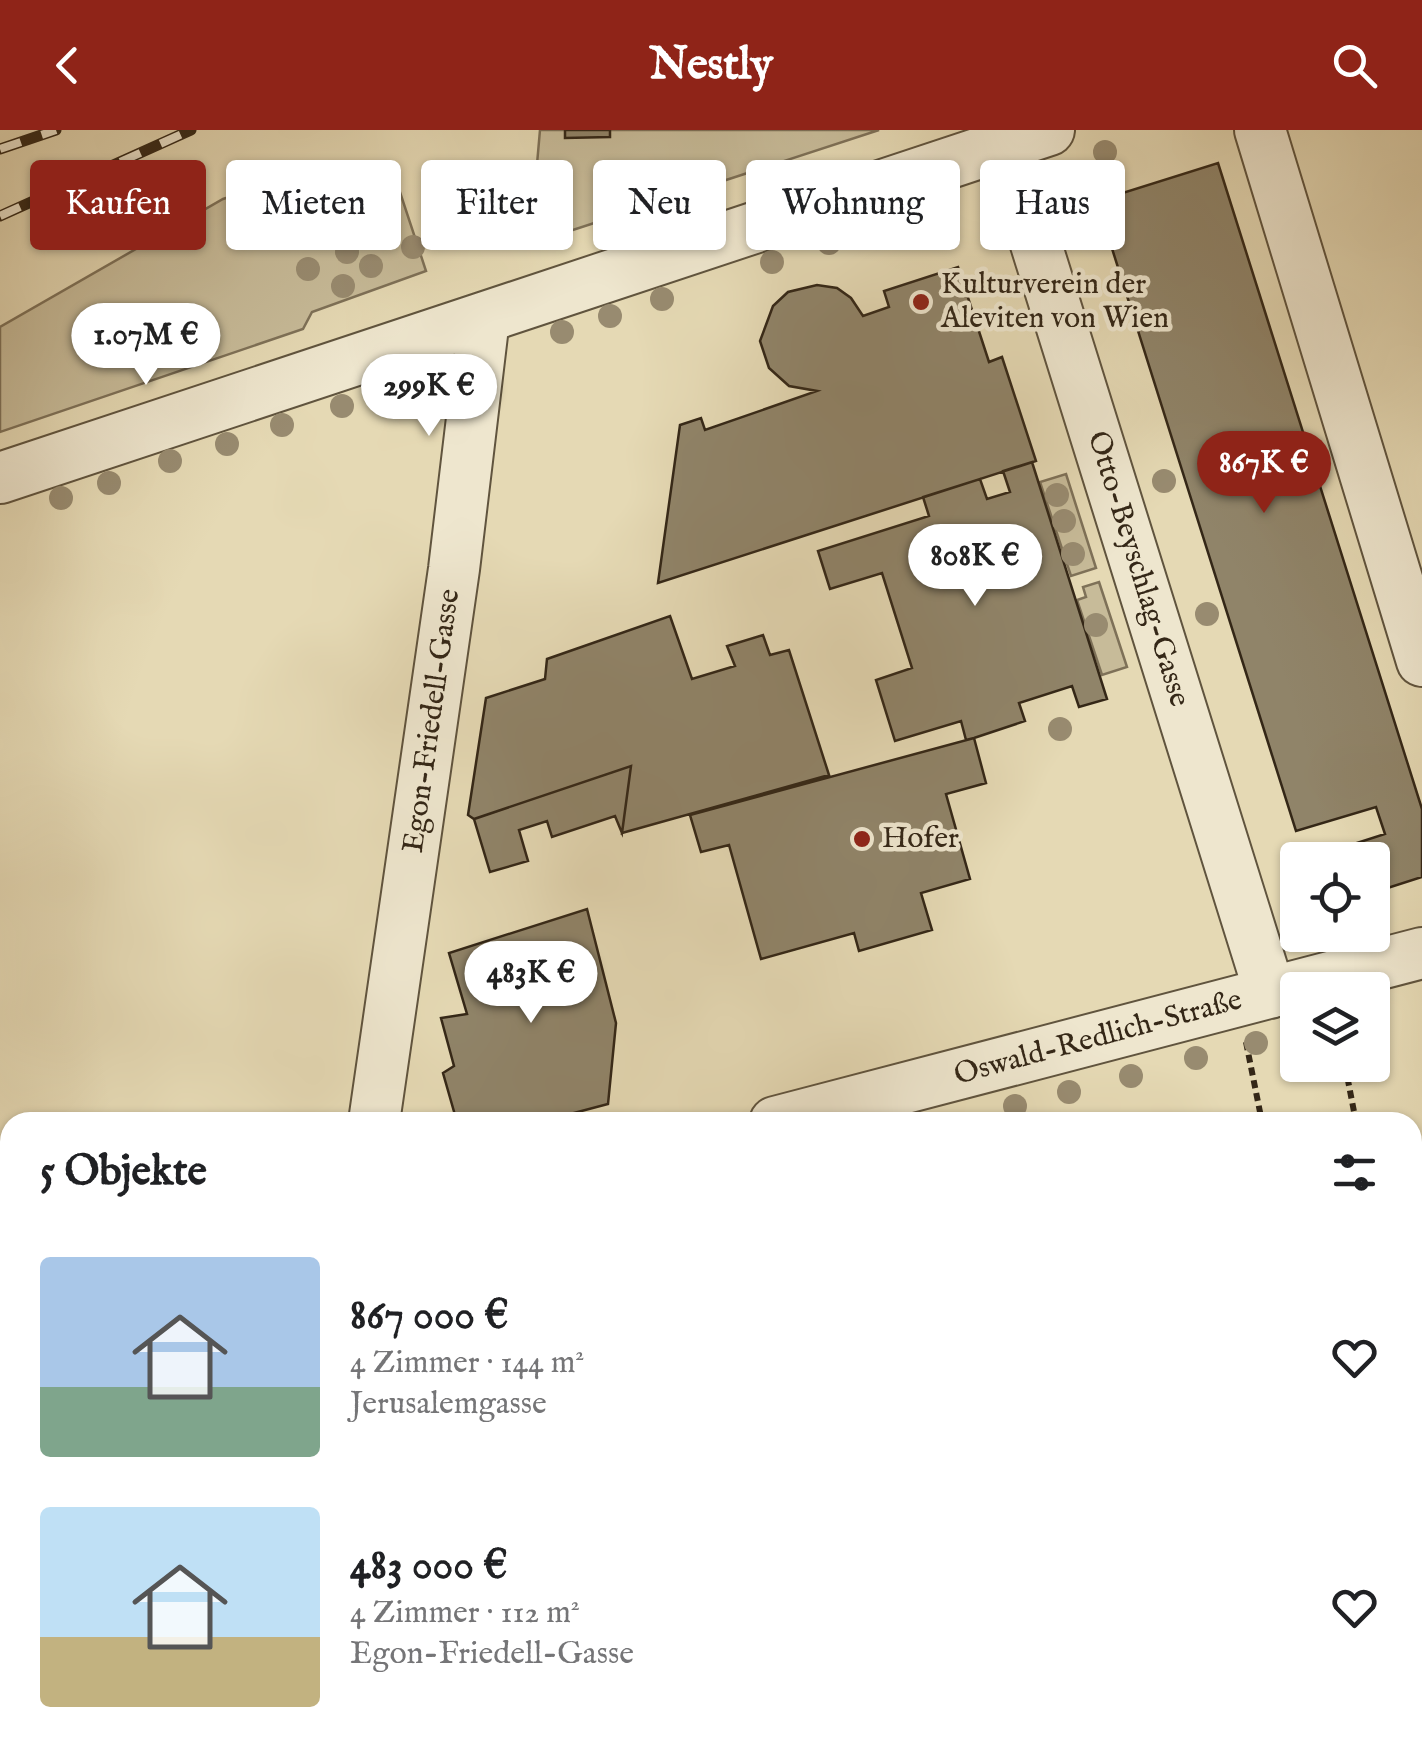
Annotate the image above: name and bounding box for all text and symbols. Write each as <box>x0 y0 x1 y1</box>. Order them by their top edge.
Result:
text: Nestly <box>649 37 773 94</box>
icon: back <box>40 38 95 93</box>
icon: search <box>1327 38 1382 93</box>
chip: Kaufen <box>30 160 206 250</box>
chip: Mieten <box>226 160 401 250</box>
chip: Filter <box>421 160 573 250</box>
chip: Neu <box>593 160 726 250</box>
chip: Wohnung <box>746 160 960 250</box>
chip: Haus <box>980 160 1125 250</box>
place label: Kulturverein der Aleviten von Wien <box>940 266 1169 338</box>
marker: Kulturverein der Aleviten von Wien <box>910 291 932 313</box>
pin: 1.07M € <box>54 303 238 388</box>
text: 1.07M € <box>93 315 199 356</box>
pin: 299K € <box>348 354 510 439</box>
text: 299K € <box>383 366 475 407</box>
street label: Otto-Beyschlag-Gasse <box>1078 427 1198 711</box>
pin: 867K € <box>1183 431 1345 516</box>
text: 867K € <box>1219 443 1309 484</box>
pin: 808K € <box>894 524 1056 609</box>
text: 808K € <box>930 536 1020 577</box>
street label: Egon-Friedell-Gasse <box>395 587 469 855</box>
place label: Hofer <box>882 820 959 858</box>
marker: Hofer <box>851 828 873 850</box>
map controls <box>1280 842 1390 1082</box>
button: locate <box>1280 842 1390 952</box>
pin: 483K € <box>450 941 612 1026</box>
text: 483K € <box>486 953 576 994</box>
button: layers <box>1280 972 1390 1082</box>
street label: Oswald-Redlich-Straße <box>950 981 1246 1095</box>
icon: filters <box>1327 1145 1382 1200</box>
text: 5 Objekte <box>40 1146 207 1199</box>
text: 867 000 € <box>350 1290 509 1343</box>
icon: home <box>120 1297 240 1417</box>
icon: heart <box>1327 1330 1382 1385</box>
text: 4 Zimmer · 144 m² <box>350 1343 584 1384</box>
text: Jerusalemgasse <box>350 1384 547 1425</box>
text: 483 000 € <box>350 1540 508 1593</box>
icon: home <box>120 1547 240 1667</box>
icon: heart <box>1327 1580 1382 1635</box>
text: 4 Zimmer · 112 m² <box>350 1593 580 1634</box>
text: Egon-Friedell-Gasse <box>350 1634 634 1675</box>

